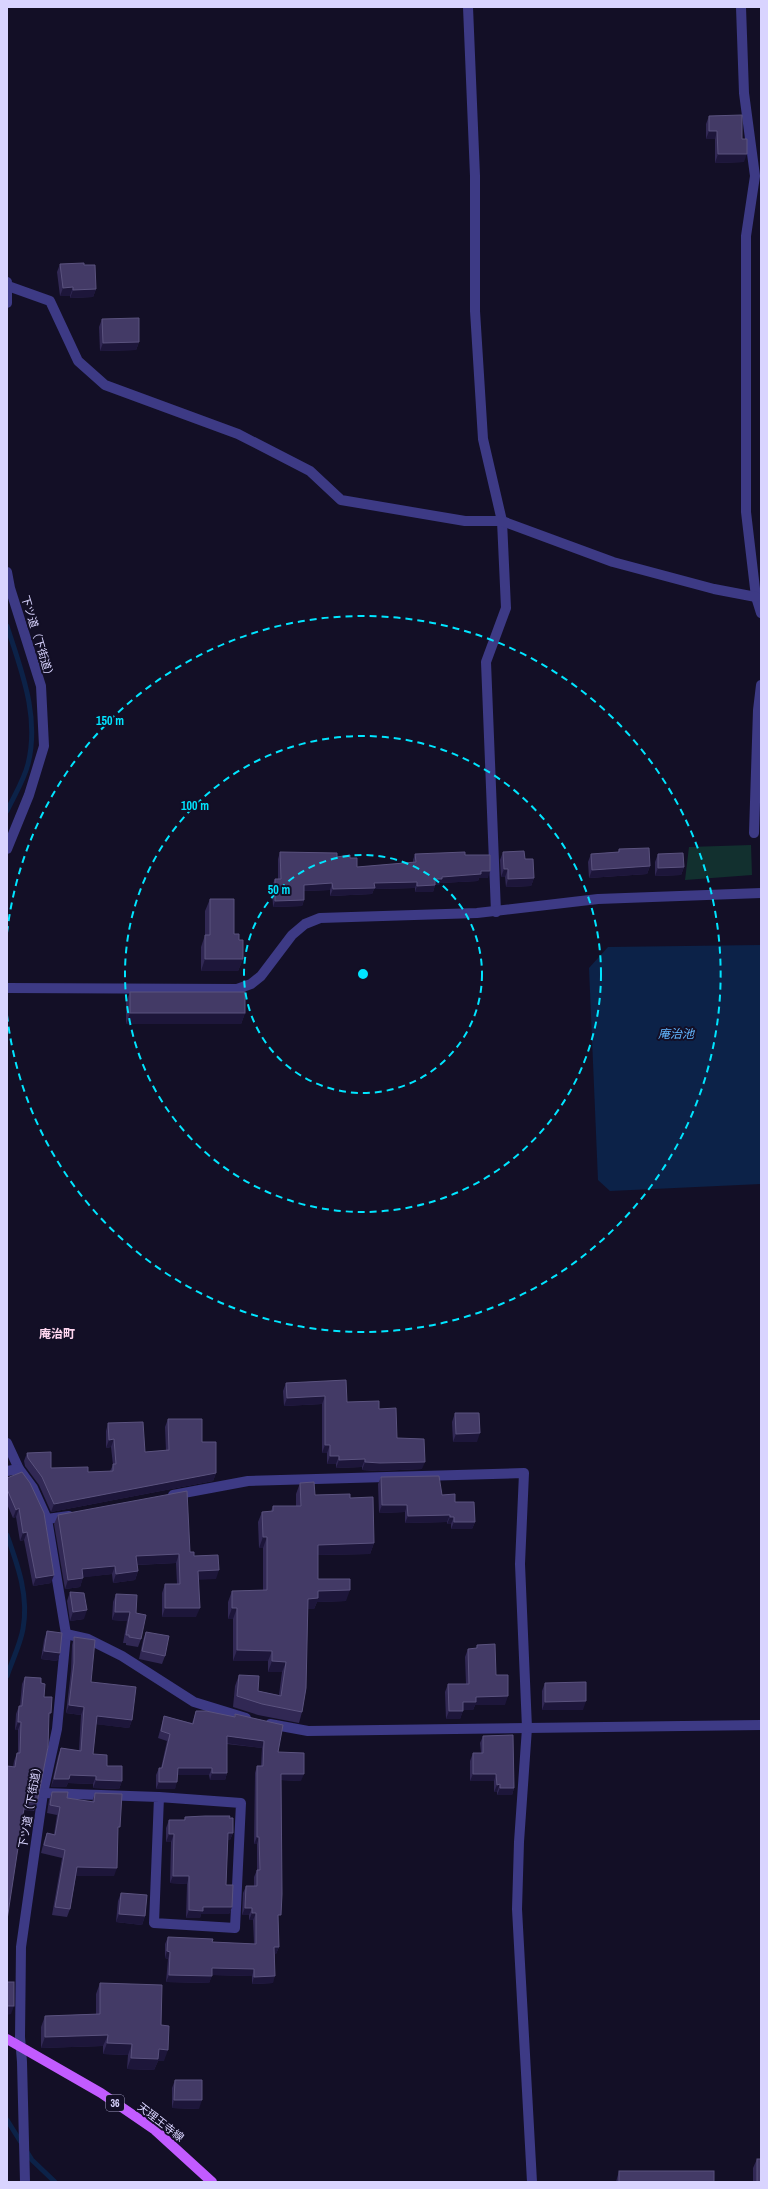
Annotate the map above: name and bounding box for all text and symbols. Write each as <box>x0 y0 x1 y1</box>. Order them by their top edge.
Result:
street label: 下ツ道（下街道） <box>18 594 58 682</box>
text: 150 m <box>96 713 124 729</box>
text: 100 m <box>181 798 209 814</box>
text: 50 m <box>268 882 290 898</box>
centre of rings <box>356 967 370 981</box>
water label: 庵治池 <box>658 1026 695 1042</box>
district label: 庵治町 <box>39 1326 75 1342</box>
street label: 下ツ道（下街道） <box>15 1760 45 1850</box>
road number: 36 <box>106 2095 124 2111</box>
street label: 天理王寺線 <box>135 2100 187 2144</box>

